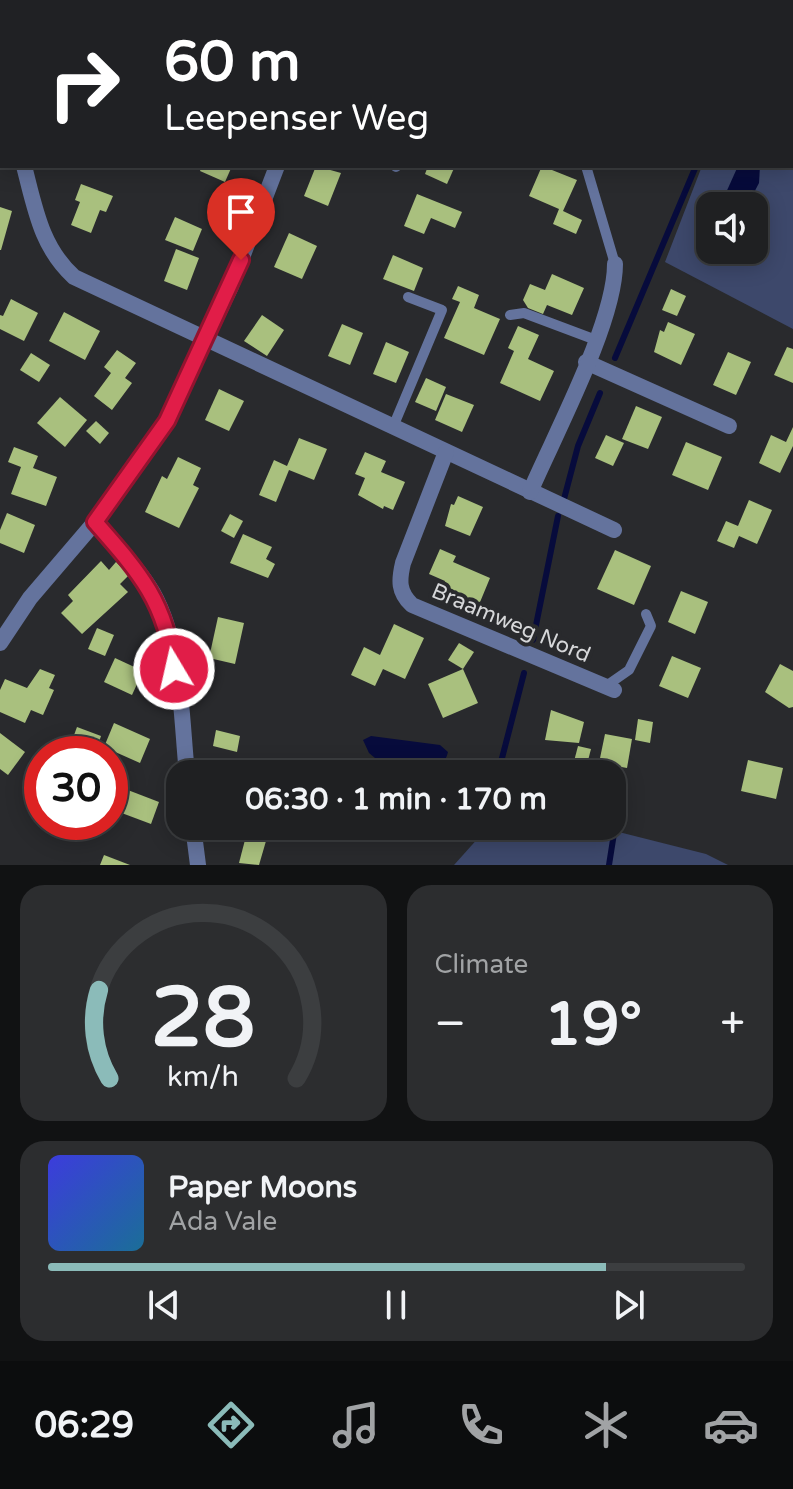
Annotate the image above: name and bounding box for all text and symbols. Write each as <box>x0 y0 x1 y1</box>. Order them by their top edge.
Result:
text: 60 m <box>164 29 300 96</box>
icon: right <box>32 32 136 136</box>
text: Leepenser Weg <box>164 97 429 140</box>
pin <box>207 178 275 260</box>
icon: arrive <box>219 190 263 234</box>
map controls <box>696 192 768 264</box>
button: sound <box>696 192 768 264</box>
street label: Braamweg Nord <box>428 578 594 668</box>
position arrow <box>132 627 216 711</box>
speed limit sign: 30 <box>24 736 128 840</box>
text: 06:30 · 1 min · 170 m <box>245 781 547 818</box>
text: Climate <box>435 949 528 980</box>
text: 28 <box>151 969 255 1069</box>
text: 19° <box>544 989 642 1061</box>
text: − <box>435 998 466 1051</box>
text: + <box>720 998 745 1051</box>
text: km/h <box>167 1060 239 1094</box>
text: Paper Moons <box>168 1169 357 1206</box>
text: Ada Vale <box>168 1206 277 1237</box>
icon: previous <box>142 1283 186 1327</box>
icon: pause <box>374 1283 418 1327</box>
icon: next <box>607 1283 651 1327</box>
icon: directions <box>203 1397 259 1453</box>
icon: music <box>328 1397 384 1453</box>
icon: phone <box>453 1397 509 1453</box>
icon: climate <box>578 1397 634 1453</box>
icon: car <box>703 1397 759 1453</box>
text: 06:29 <box>34 1404 134 1447</box>

